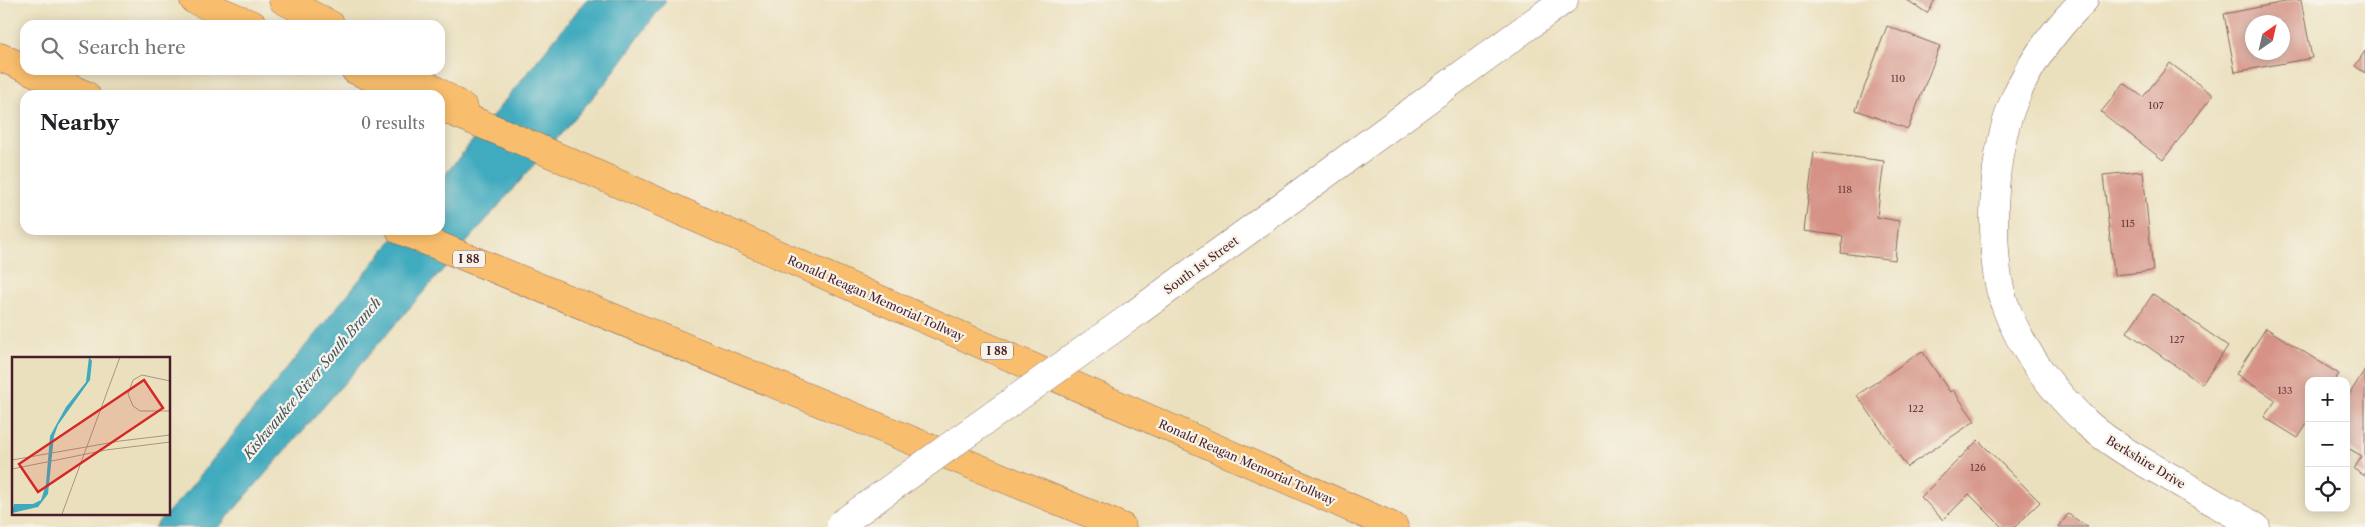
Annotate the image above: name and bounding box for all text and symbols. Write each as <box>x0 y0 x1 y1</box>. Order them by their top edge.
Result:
north arrow <box>2245 15 2290 60</box>
search box <box>20 20 445 75</box>
icon: search <box>38 34 66 62</box>
text: Search here <box>78 36 186 59</box>
house number: 110 <box>1891 72 1905 85</box>
house number: 107 <box>2148 99 2164 112</box>
text: Nearby <box>40 110 119 135</box>
text: 0 results <box>361 113 425 133</box>
house number: 118 <box>1838 183 1852 196</box>
house number: 115 <box>2121 217 2135 230</box>
street label: South 1st Street <box>1161 232 1242 297</box>
road number: I 88 <box>453 250 485 268</box>
street label: Ronald Reagan Memorial Tollway <box>785 252 967 344</box>
water label: Kishwaukee River South Branch <box>238 294 385 463</box>
house number: 127 <box>2170 333 2185 346</box>
road number: I 88 <box>981 342 1013 360</box>
inset map <box>12 357 170 514</box>
map controls <box>2305 377 2350 512</box>
button: + <box>2305 377 2350 422</box>
house number: 133 <box>2277 384 2293 397</box>
house number: 122 <box>1908 402 1924 415</box>
street label: Ronald Reagan Memorial Tollway <box>1156 416 1338 508</box>
button: − <box>2305 422 2350 467</box>
street label: Berkshire Drive <box>2104 433 2188 492</box>
house number: 126 <box>1970 461 1986 474</box>
button: locate <box>2305 467 2350 512</box>

